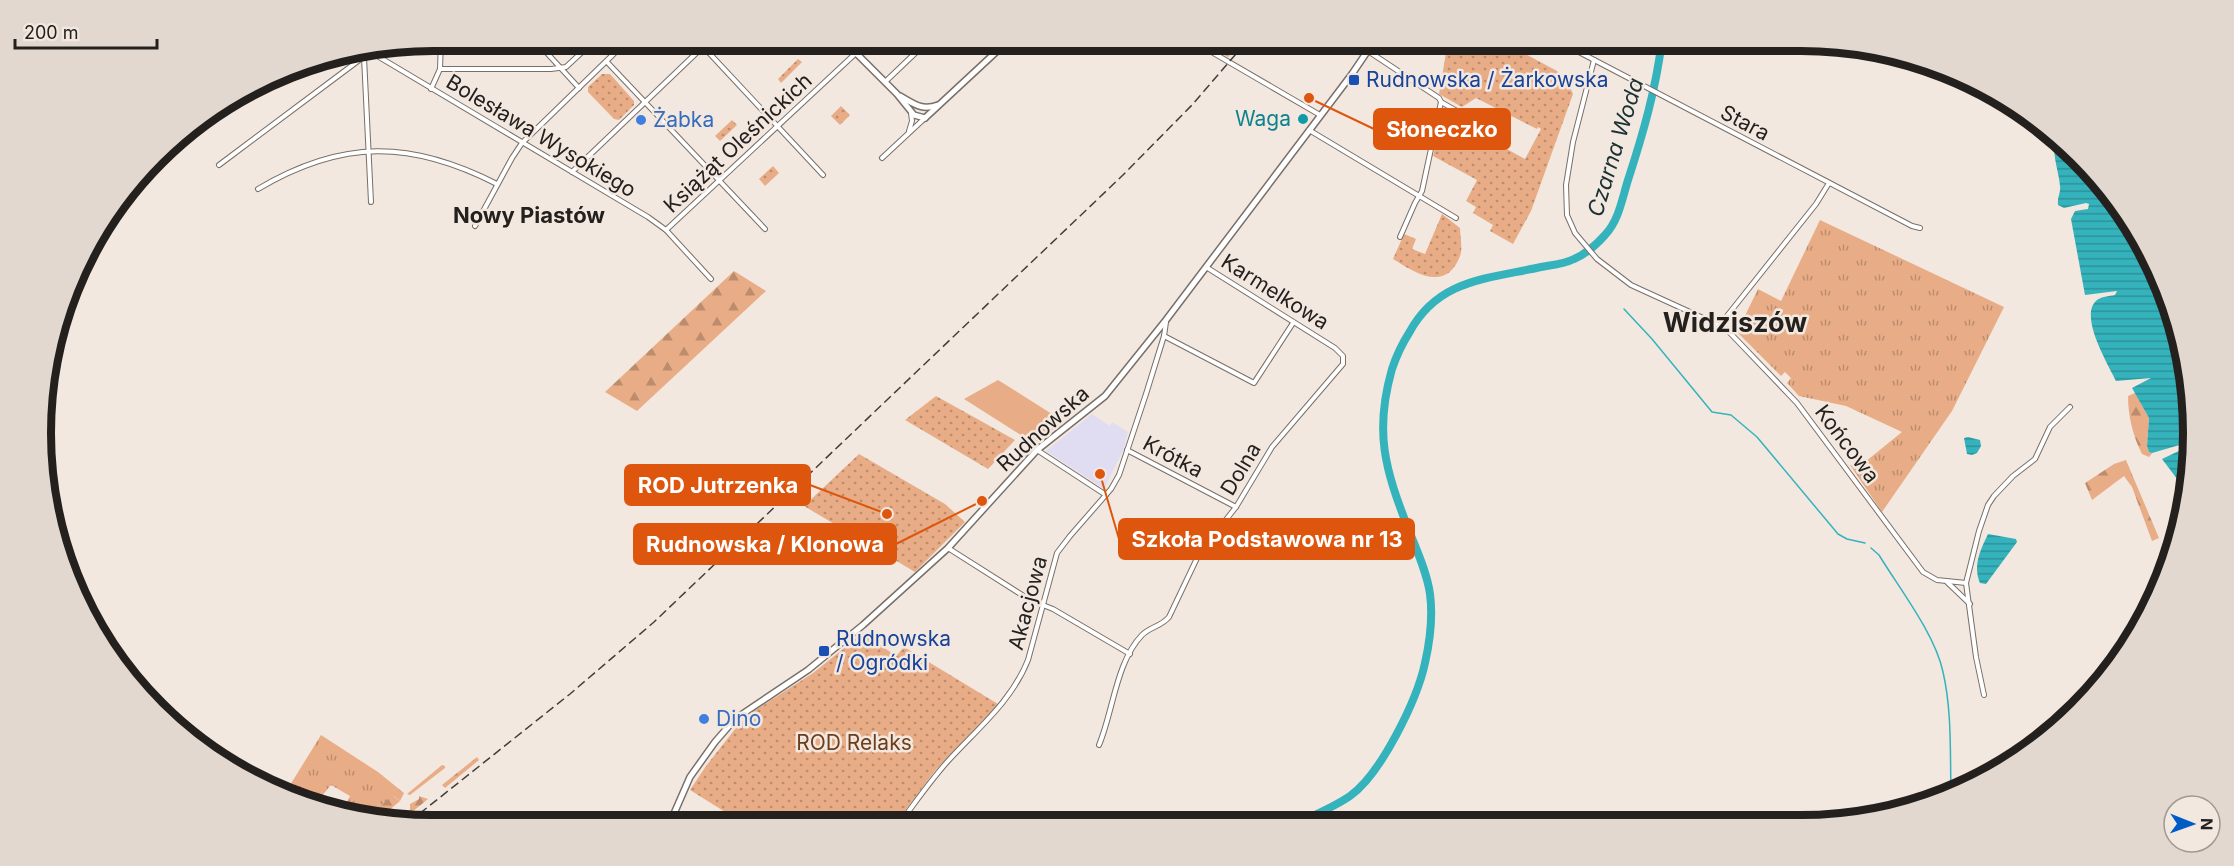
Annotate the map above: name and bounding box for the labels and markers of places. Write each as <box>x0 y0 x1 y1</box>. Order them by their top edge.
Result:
place label: Rudnowska / Żarkowska <box>1366 66 1608 92</box>
marker: Rudnowska / Żarkowska <box>1347 73 1361 87</box>
place label: Żabka <box>653 106 714 132</box>
place label: Waga <box>1235 106 1291 131</box>
callout: Słoneczko <box>1374 109 1510 149</box>
marker: Waga <box>1296 112 1310 126</box>
marker: Żabka <box>634 113 648 127</box>
callout: ROD Jutrzenka <box>625 465 810 505</box>
callout: Szkoła Podstawowa nr 13 <box>1119 519 1414 559</box>
callout: Rudnowska / Klonowa <box>634 524 896 564</box>
place label: Rudnowska / Ogródki <box>836 626 951 675</box>
marker: Rudnowska / Ogródki <box>817 644 831 658</box>
place label: Dino <box>716 706 761 731</box>
marker: Dino <box>697 712 711 726</box>

